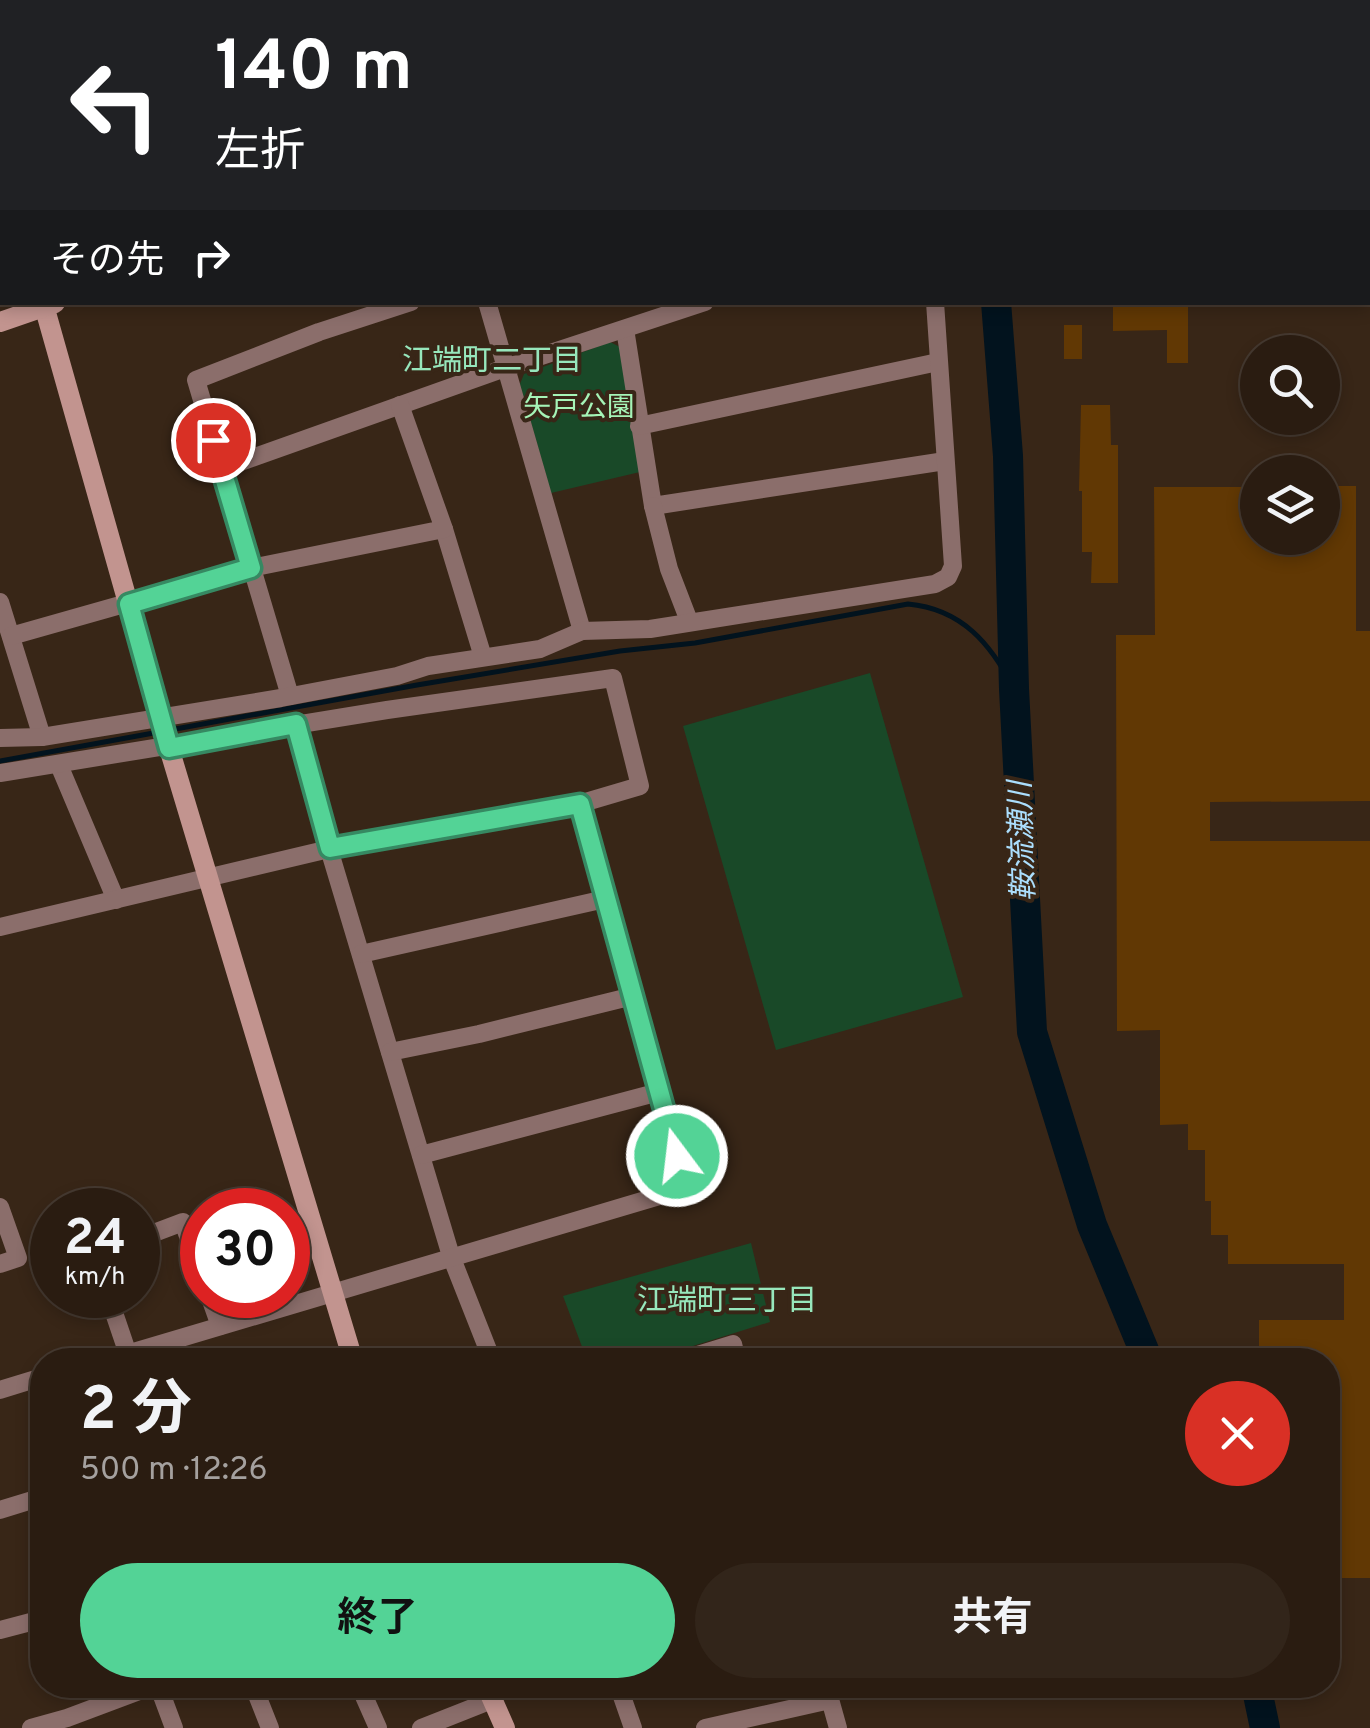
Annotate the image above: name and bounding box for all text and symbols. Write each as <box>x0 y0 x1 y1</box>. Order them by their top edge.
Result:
text: 140 m <box>215 26 413 115</box>
icon: left <box>50 40 180 170</box>
text: 左折 <box>215 125 305 182</box>
icon: right <box>184 230 239 285</box>
text: その先 <box>50 238 164 287</box>
map controls <box>1240 335 1340 555</box>
button: search <box>1240 335 1340 435</box>
district label: 江端町二丁目 <box>402 344 582 381</box>
park label: 矢戸公園 <box>523 391 635 427</box>
pin <box>171 398 256 483</box>
icon: arrive <box>186 413 241 468</box>
button: layers <box>1240 455 1340 555</box>
water label: 鞍流瀬川 <box>1003 777 1045 902</box>
position arrow <box>625 1104 729 1208</box>
speed limit sign: 30 <box>180 1188 310 1318</box>
text: 24 <box>64 1209 126 1272</box>
text: km/h <box>65 1262 125 1294</box>
district label: 江端町三丁目 <box>637 1284 817 1321</box>
text: 2 分 <box>80 1375 192 1451</box>
button: close <box>1185 1381 1290 1486</box>
text: 500 m · 12:26 <box>80 1451 268 1491</box>
button: 終了 <box>80 1563 675 1678</box>
button: 共有 <box>695 1563 1290 1678</box>

